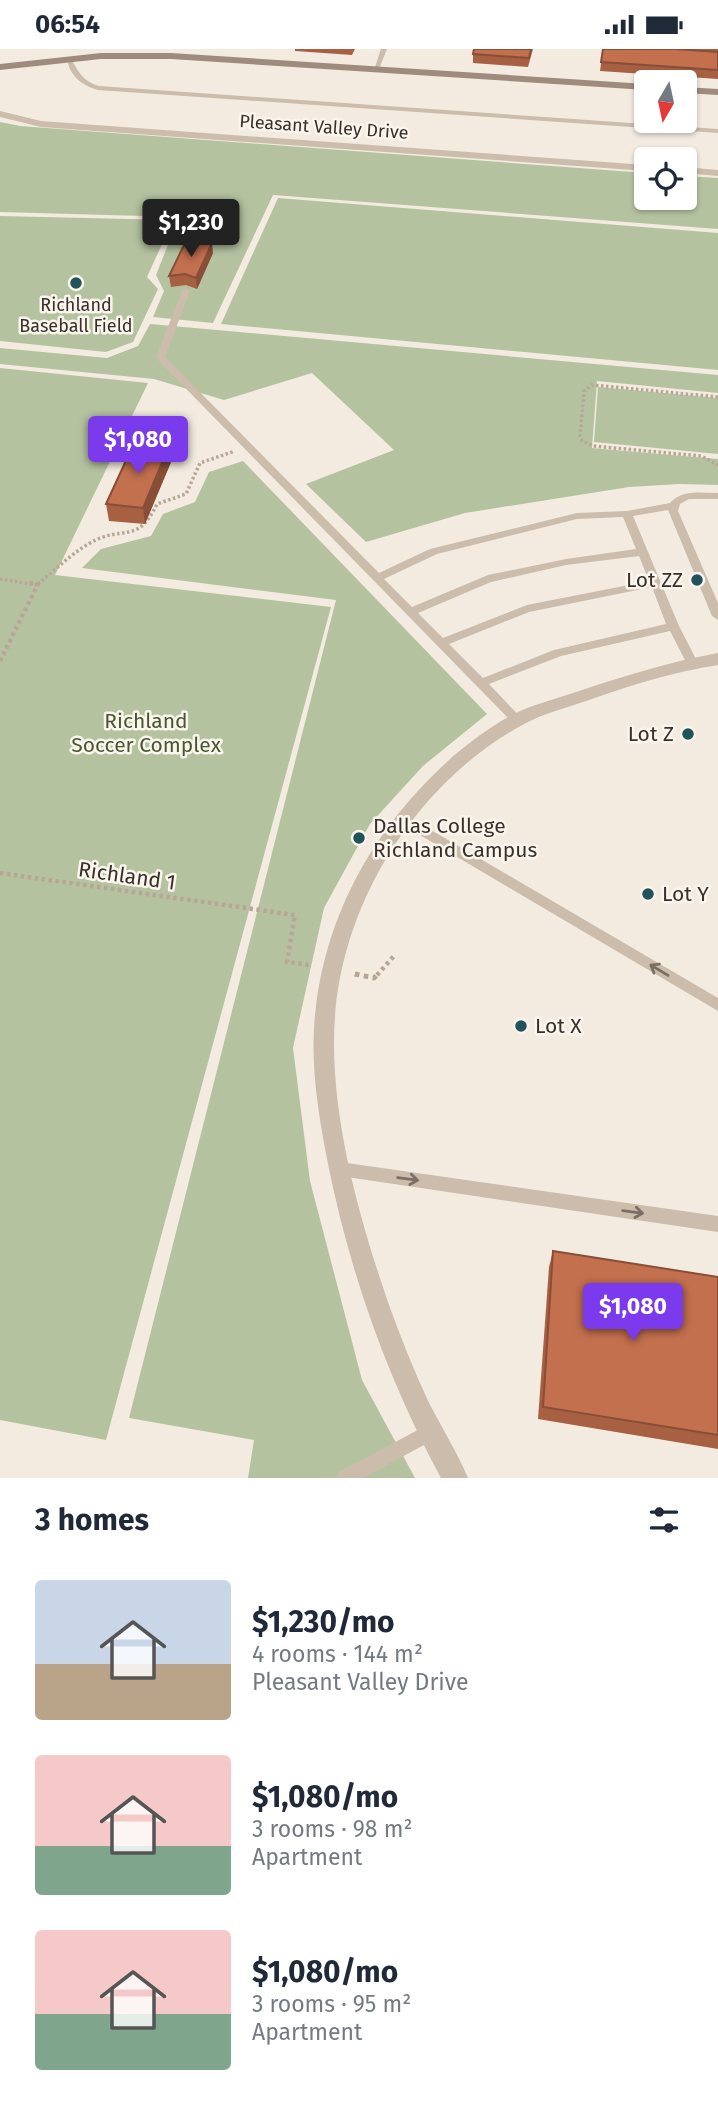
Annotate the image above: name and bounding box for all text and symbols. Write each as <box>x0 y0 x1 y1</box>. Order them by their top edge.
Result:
text: 06:54 <box>35 9 100 40</box>
north arrow <box>634 70 696 133</box>
map controls <box>634 70 697 210</box>
street label: Pleasant Valley Drive <box>239 110 409 144</box>
button: locate <box>634 147 697 210</box>
pin: $1,230 <box>134 199 248 259</box>
text: $1,230 <box>158 208 224 236</box>
marker: Richland Baseball Field <box>68 275 84 291</box>
place label: Richland Baseball Field <box>19 294 133 337</box>
pin: $1,080 <box>81 417 195 476</box>
text: $1,080 <box>104 425 172 453</box>
place label: Lot ZZ <box>626 567 683 593</box>
marker: Lot ZZ <box>689 572 705 588</box>
park label: Richland Soccer Complex <box>71 708 222 758</box>
place label: Lot Z <box>628 721 674 747</box>
marker: Lot Z <box>680 726 696 742</box>
place label: Dallas College Richland Campus <box>373 813 538 863</box>
marker: Dallas College Richland Campus <box>351 830 367 846</box>
street label: Richland 1 <box>77 856 177 896</box>
place label: Lot Y <box>662 881 709 907</box>
marker: Lot Y <box>640 886 656 902</box>
one-way arrow <box>650 963 670 977</box>
place label: Lot X <box>535 1013 582 1039</box>
marker: Lot X <box>513 1018 529 1034</box>
one-way arrow <box>396 1173 419 1186</box>
one-way arrow <box>621 1206 644 1219</box>
pin: $1,080 <box>576 1283 690 1343</box>
text: $1,080 <box>599 1292 667 1320</box>
icon: filters <box>645 1501 683 1539</box>
text: 3 homes <box>35 1502 149 1538</box>
text: $1,230/mo <box>252 1604 395 1640</box>
icon: home <box>91 1608 175 1692</box>
text: 4 rooms · 144 m² <box>252 1640 423 1668</box>
text: Pleasant Valley Drive <box>252 1668 469 1696</box>
text: $1,080/mo <box>252 1779 398 1815</box>
icon: home <box>91 1783 175 1867</box>
text: 3 rooms · 98 m² <box>252 1815 412 1843</box>
text: Apartment <box>252 1843 362 1871</box>
text: $1,080/mo <box>252 1954 398 1990</box>
icon: home <box>91 1958 175 2042</box>
text: 3 rooms · 95 m² <box>252 1990 411 2018</box>
text: Apartment <box>252 2018 362 2046</box>

